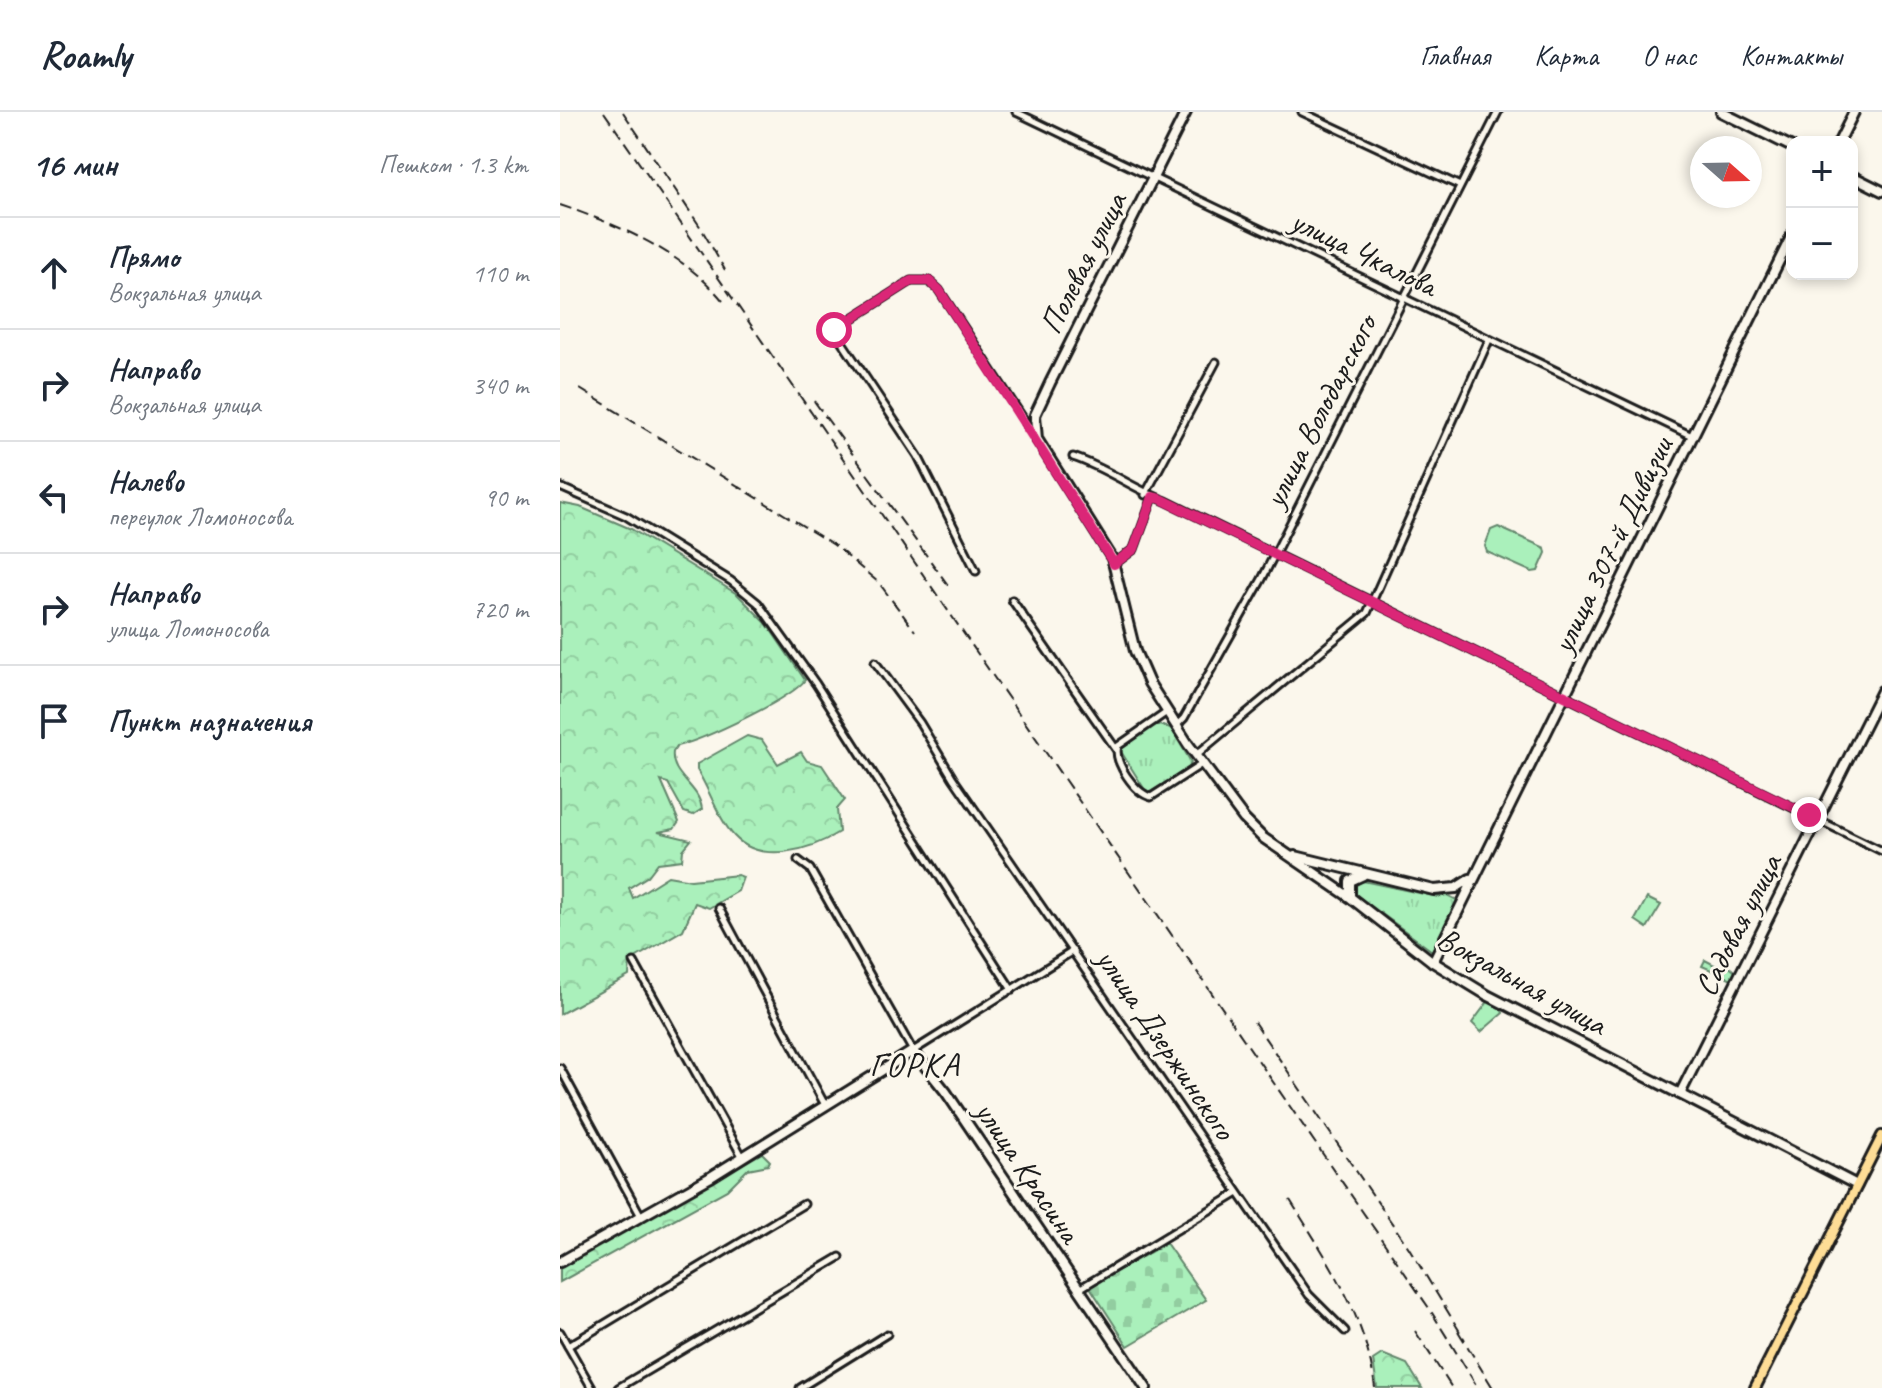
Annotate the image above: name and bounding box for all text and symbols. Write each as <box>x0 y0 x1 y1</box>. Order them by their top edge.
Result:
text: Roamly <box>40 32 131 79</box>
text: Главная <box>1420 38 1490 73</box>
text: Карта <box>1534 38 1598 73</box>
text: О нас <box>1642 38 1696 73</box>
text: Контакты <box>1740 38 1842 73</box>
north arrow <box>1690 136 1762 208</box>
map controls <box>1786 136 1858 280</box>
button: + <box>1786 136 1858 208</box>
text: 16 мин <box>32 143 117 186</box>
text: Пешком · 1.3 km <box>379 148 528 181</box>
street label: Полевая улица <box>1030 184 1137 341</box>
street label: улица Чкалова <box>1283 199 1446 307</box>
button: − <box>1786 208 1858 280</box>
text: Прямо <box>108 238 179 276</box>
icon: ahead <box>32 251 76 295</box>
text: 110 m <box>472 257 528 290</box>
text: Вокзальная улица <box>108 276 261 309</box>
street label: улица Володарского <box>1253 305 1388 516</box>
route start <box>816 312 852 348</box>
text: Направо <box>108 350 200 388</box>
icon: right <box>32 363 76 407</box>
text: 340 m <box>472 369 528 402</box>
text: Вокзальная улица <box>108 388 261 421</box>
street label: улица 307-й Дивизии <box>1541 428 1683 661</box>
text: Налево <box>108 462 184 500</box>
icon: left <box>32 475 76 519</box>
text: 90 m <box>484 481 528 514</box>
text: переулок Ломоносова <box>108 500 292 533</box>
text: Направо <box>108 574 200 612</box>
icon: right <box>32 587 76 631</box>
text: 720 m <box>472 593 528 626</box>
text: улица Ломоносова <box>108 612 268 645</box>
icon: arrive <box>32 699 76 743</box>
text: Пункт назначения <box>108 702 311 740</box>
route end <box>1791 797 1827 833</box>
street label: Садовая улица <box>1685 846 1792 1003</box>
street label: Вокзальная улица <box>1430 918 1616 1045</box>
street label: улица Дзержинского <box>1086 939 1246 1149</box>
district label: ГОРКА <box>869 1043 961 1086</box>
street label: улица Красина <box>964 1092 1092 1253</box>

